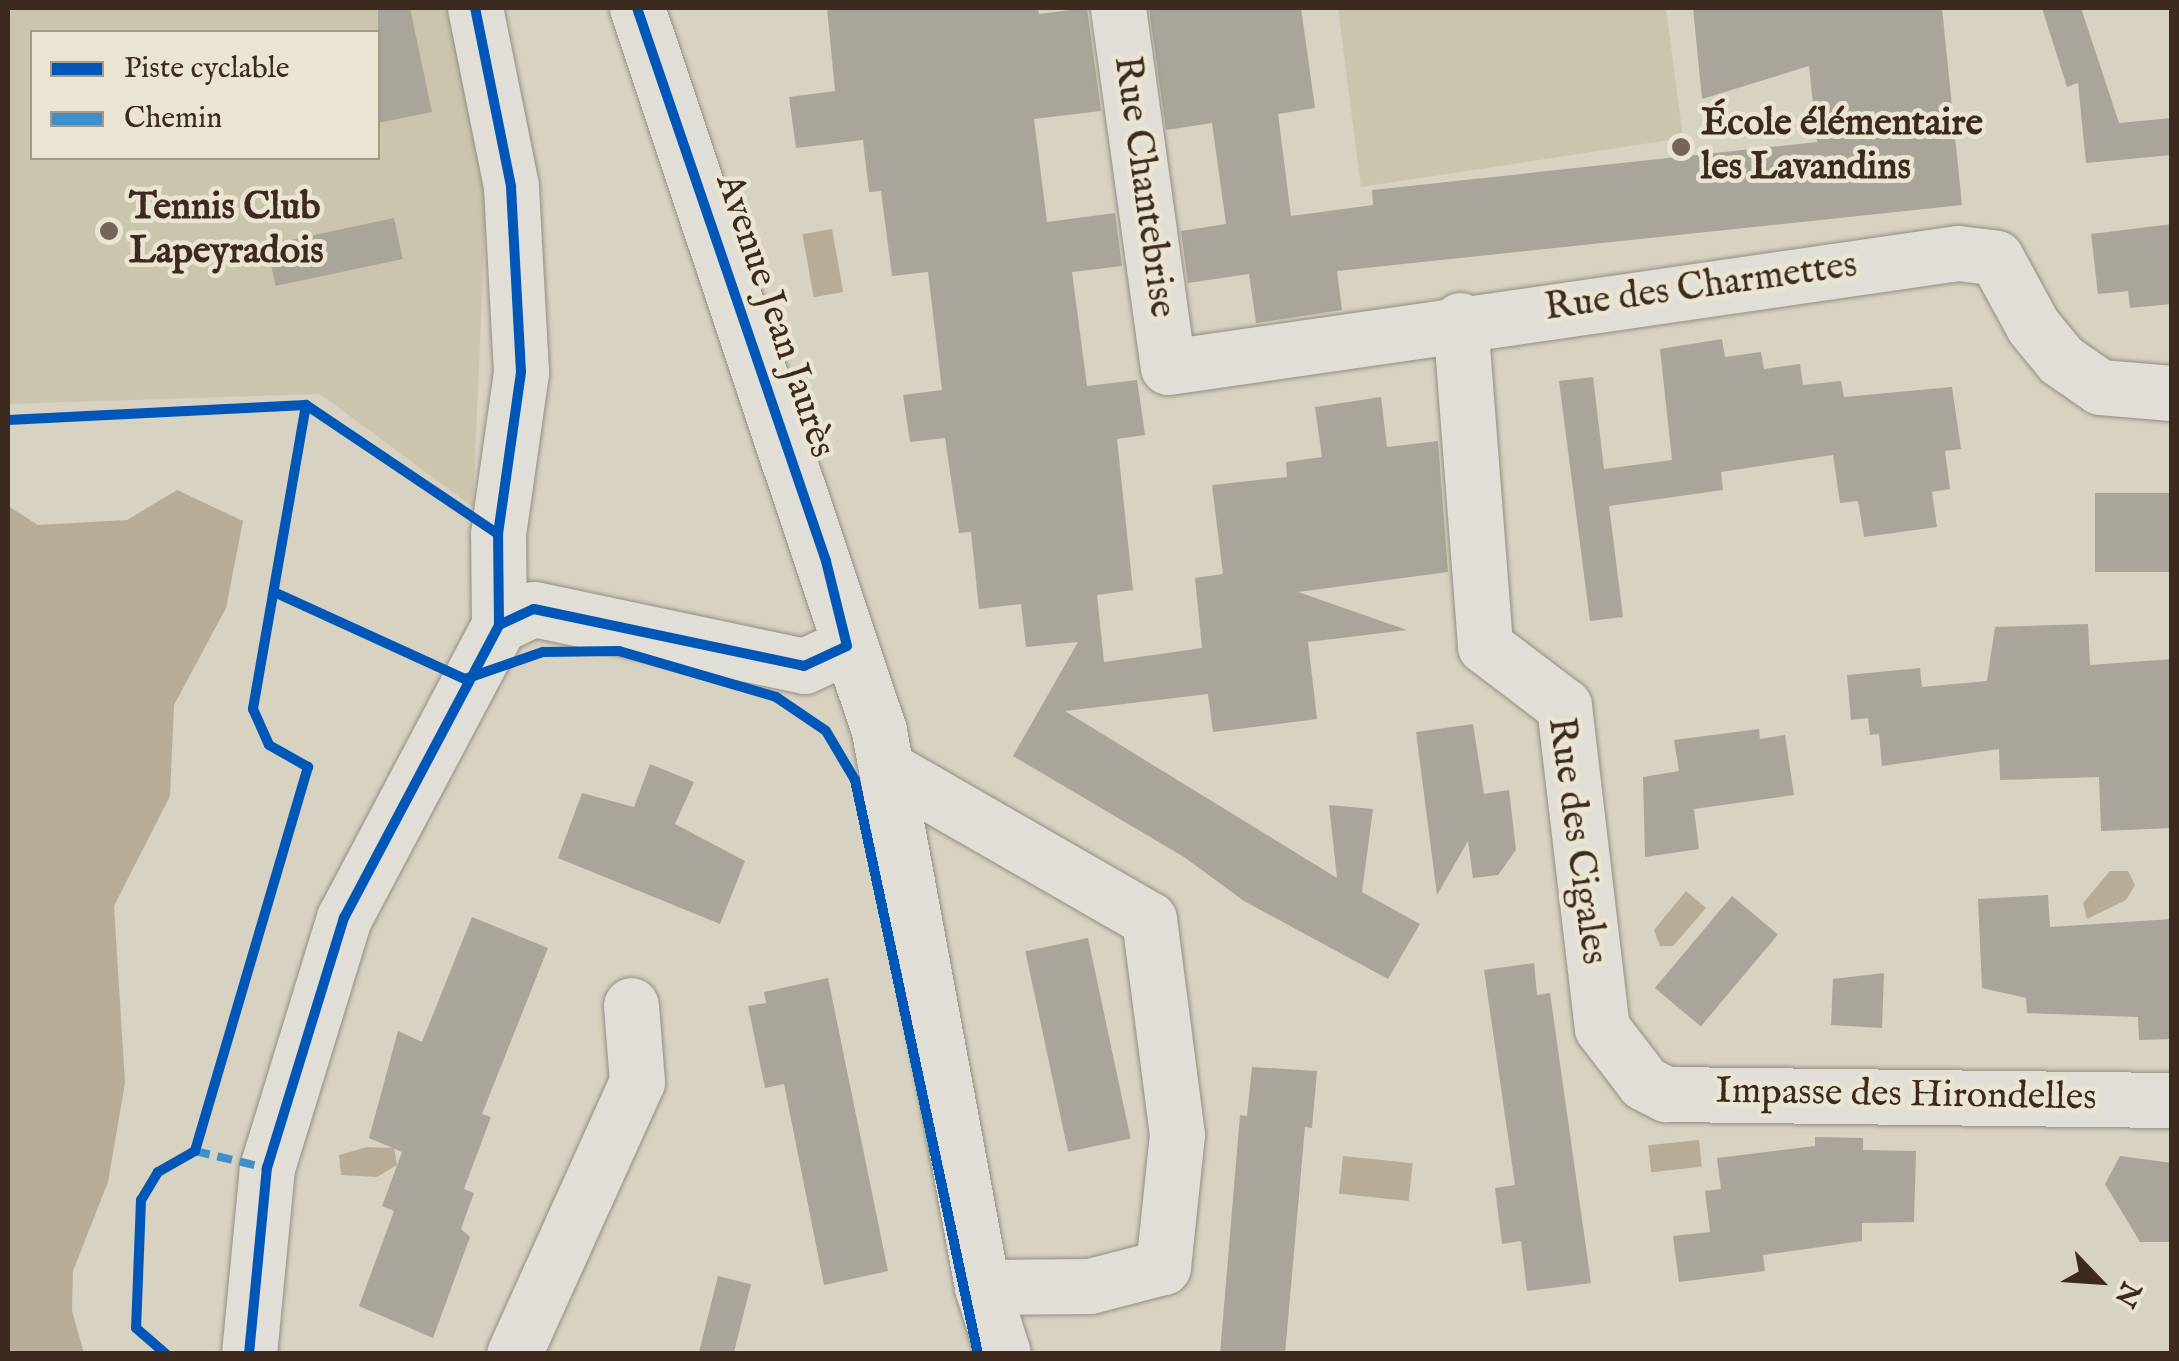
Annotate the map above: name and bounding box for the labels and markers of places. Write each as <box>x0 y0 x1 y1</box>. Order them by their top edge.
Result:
place label: École élémentaire les Lavandins <box>1701 102 1983 192</box>
marker: École élémentaire les Lavandins <box>1670 136 1692 158</box>
place label: Tennis Club Lapeyradois <box>129 186 324 276</box>
marker: Tennis Club Lapeyradois <box>98 220 120 242</box>

